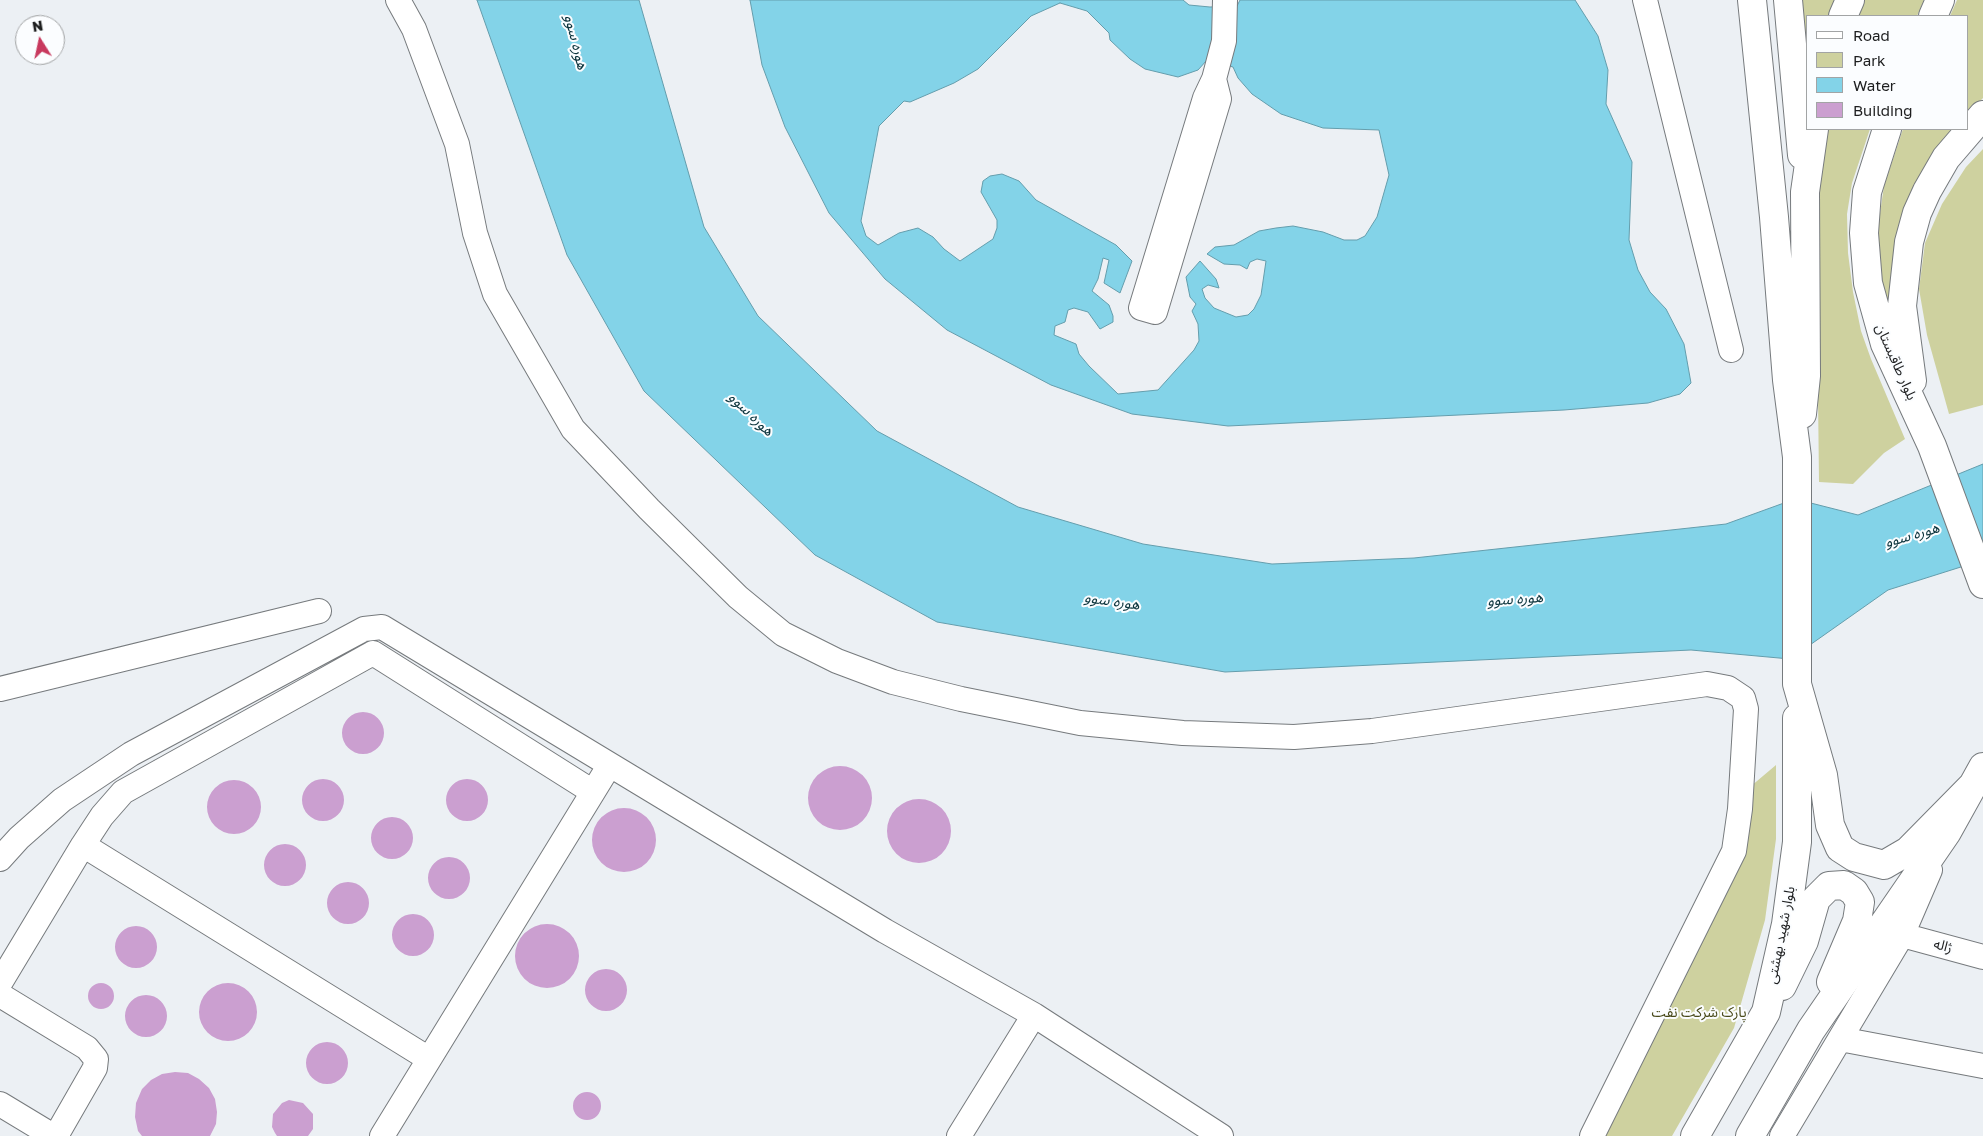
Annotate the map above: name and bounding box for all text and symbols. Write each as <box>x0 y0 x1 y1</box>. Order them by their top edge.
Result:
water label: هوره سوو <box>560 13 592 71</box>
north arrow <box>15 15 65 65</box>
legend <box>1806 15 1968 130</box>
text: N <box>31 16 44 35</box>
text: Road <box>1853 26 1890 44</box>
text: Park <box>1853 51 1885 69</box>
text: Water <box>1853 76 1896 94</box>
text: Building <box>1853 101 1913 119</box>
street label: بلوار طاقبستان <box>1872 321 1920 403</box>
water label: هوره سوو <box>725 388 777 440</box>
water label: هوره سوو <box>1883 519 1941 551</box>
water label: هوره سوو <box>1083 588 1141 614</box>
water label: هوره سوو <box>1486 588 1544 610</box>
street label: بلوار شهید بهشتی <box>1763 885 1799 985</box>
street label: ژاله <box>1932 935 1954 957</box>
park label: پارک شرکت نفت <box>1651 1005 1747 1021</box>

